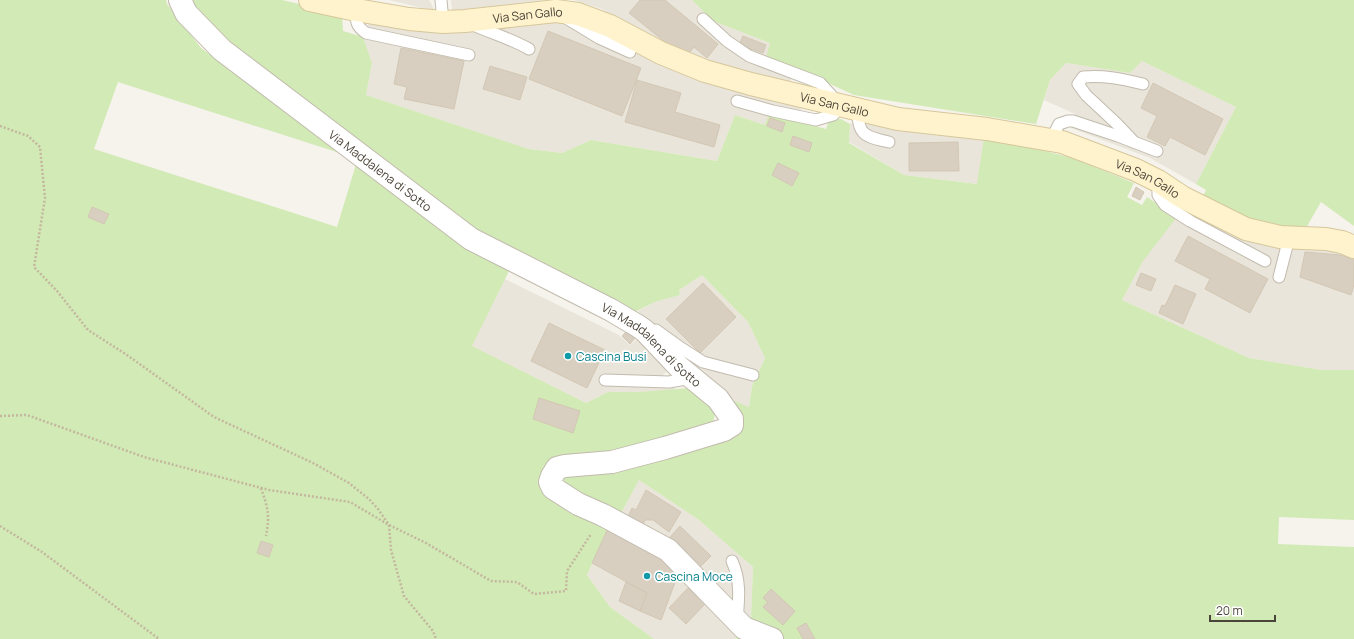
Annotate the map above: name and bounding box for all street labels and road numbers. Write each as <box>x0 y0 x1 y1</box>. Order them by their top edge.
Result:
street label: Via San Gallo <box>492 3 564 26</box>
street label: Via San Gallo <box>798 88 871 120</box>
street label: Via Maddalena di Sotto <box>325 126 436 215</box>
street label: Via San Gallo <box>1113 155 1183 202</box>
street label: Via Maddalena di Sotto <box>599 298 705 390</box>

